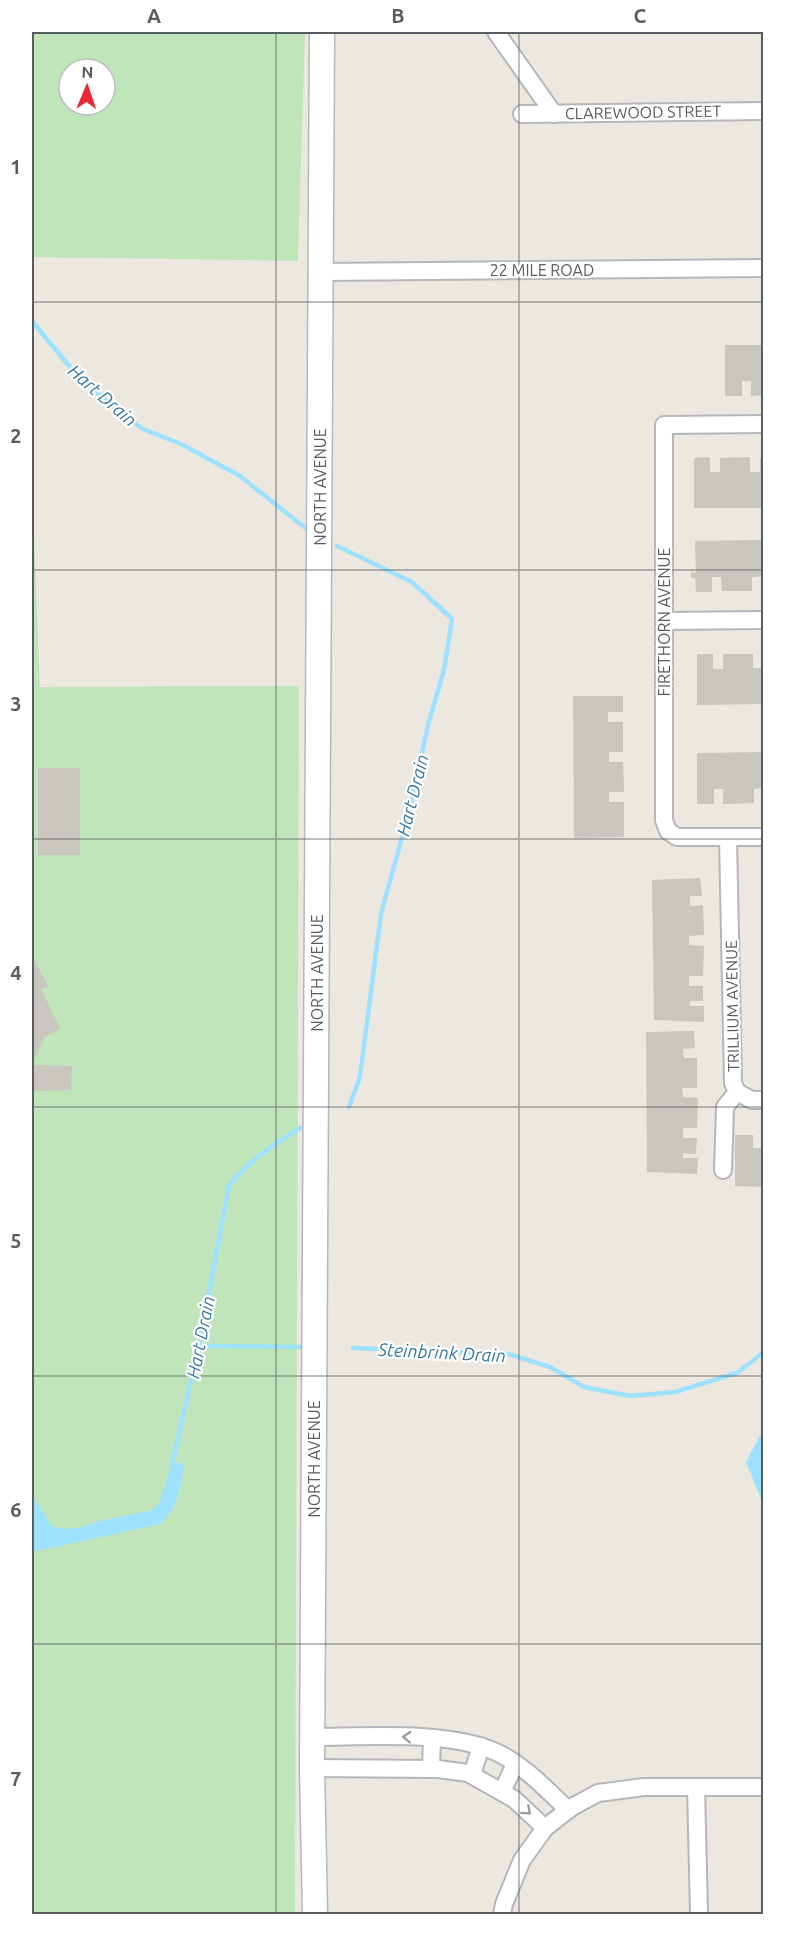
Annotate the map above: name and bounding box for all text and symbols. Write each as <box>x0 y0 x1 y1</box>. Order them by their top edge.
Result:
text: A <box>147 4 161 27</box>
text: B <box>391 4 405 27</box>
text: C <box>634 4 647 27</box>
north arrow <box>57 57 117 117</box>
text: N <box>81 63 94 81</box>
street label: CLAREWOOD STREET <box>565 102 721 122</box>
text: 1 <box>10 155 22 178</box>
street label: 22 MILE ROAD <box>490 261 594 279</box>
water label: Hart Drain <box>65 360 141 430</box>
text: 2 <box>10 424 22 447</box>
street label: NORTH AVENUE <box>311 428 329 546</box>
street label: FIRETHORN AVENUE <box>655 547 673 697</box>
text: 3 <box>10 692 22 715</box>
water label: Hart Drain <box>392 752 432 838</box>
street label: NORTH AVENUE <box>308 914 326 1032</box>
street label: TRILLIUM AVENUE <box>722 940 742 1072</box>
text: 4 <box>10 961 22 984</box>
text: 5 <box>10 1229 22 1252</box>
water label: Hart Drain <box>182 1294 218 1380</box>
water label: Steinbrink Drain <box>377 1339 506 1365</box>
street label: NORTH AVENUE <box>305 1400 323 1518</box>
text: 6 <box>10 1498 22 1521</box>
one-way arrow <box>402 1731 411 1744</box>
text: 7 <box>10 1767 22 1790</box>
one-way arrow <box>520 1804 531 1815</box>

